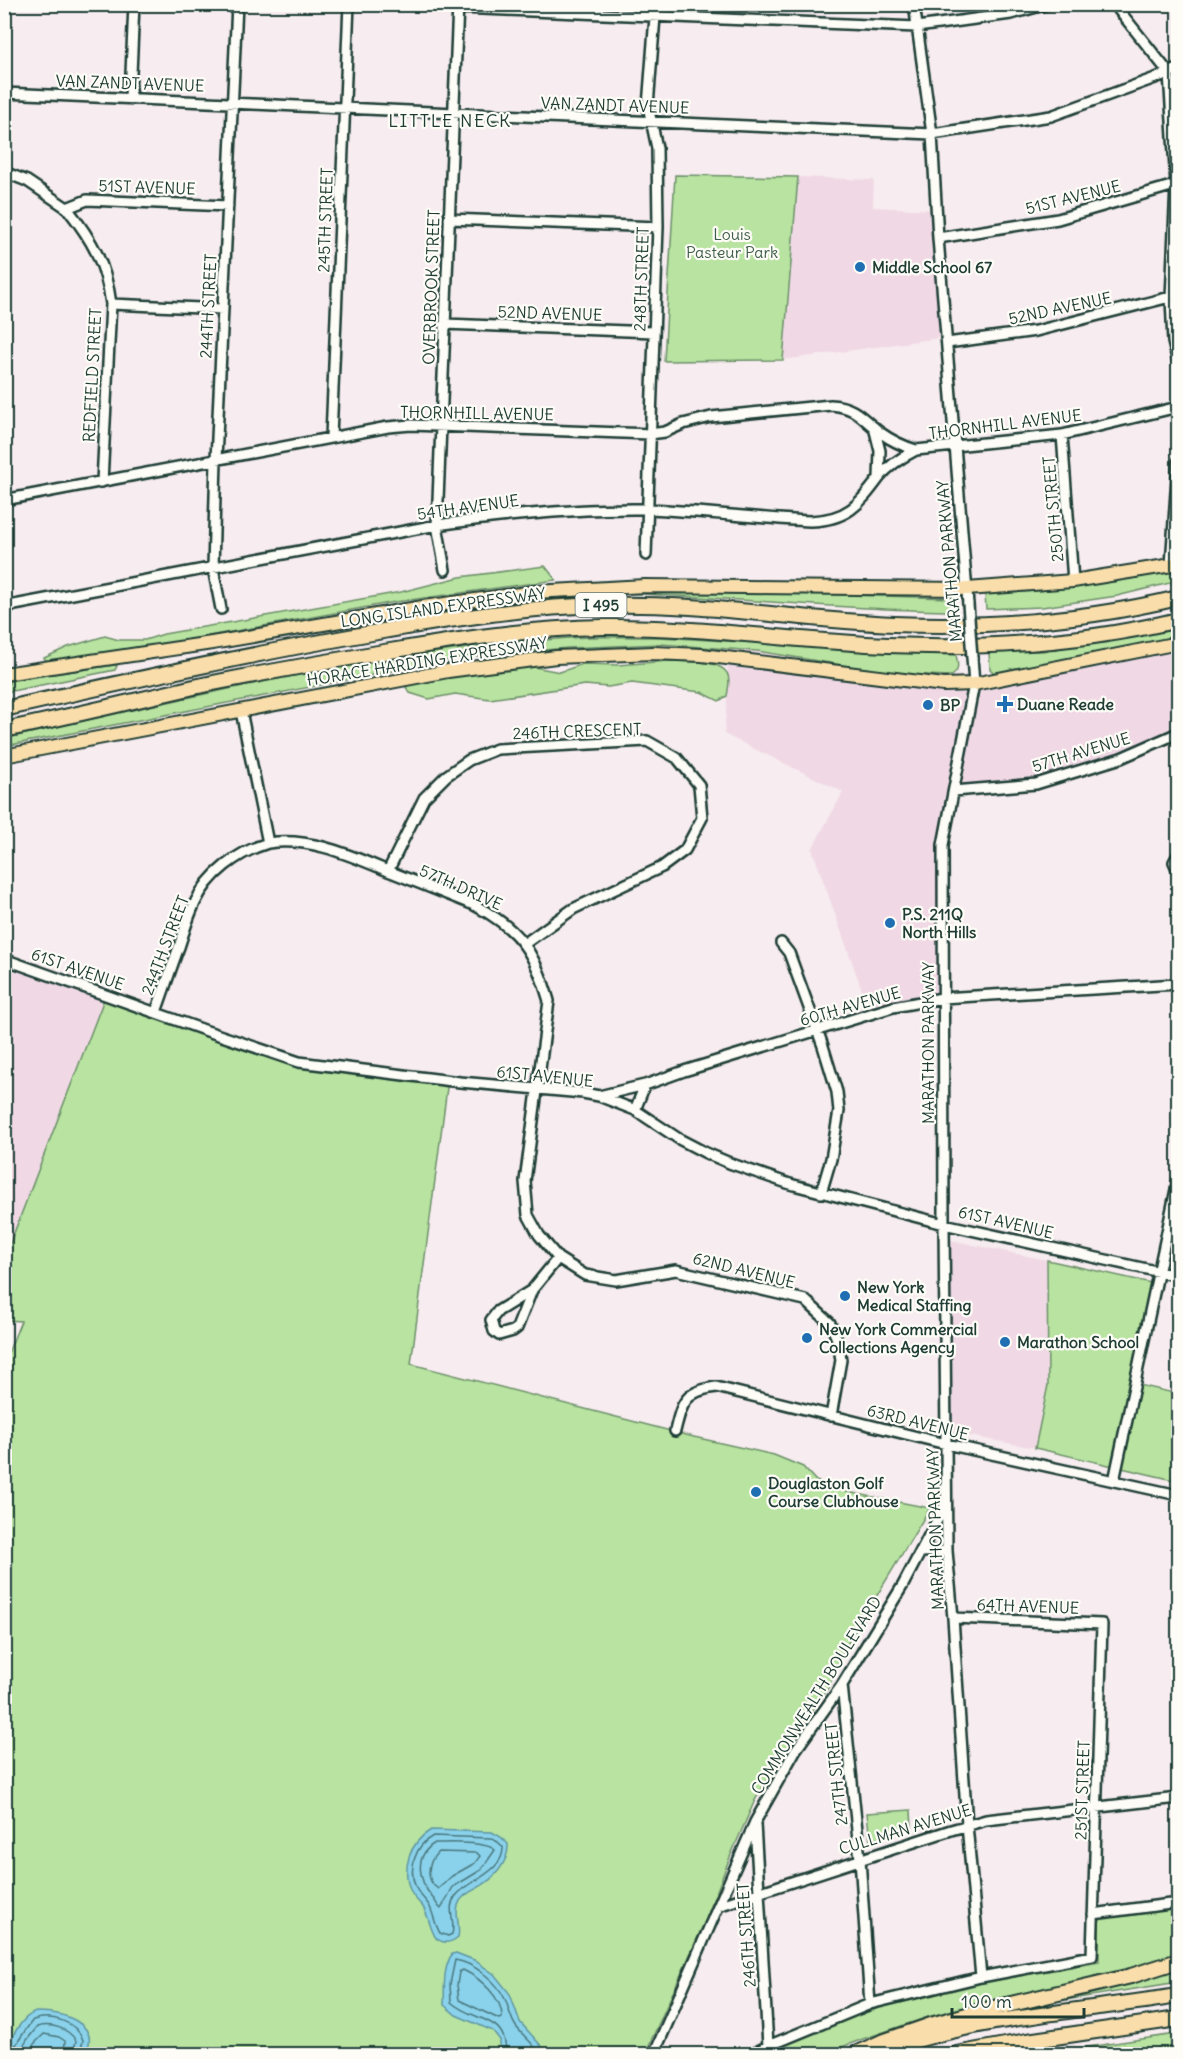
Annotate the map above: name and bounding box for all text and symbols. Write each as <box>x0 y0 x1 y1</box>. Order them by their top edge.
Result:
street label: VAN ZANDT AVENUE <box>55 70 205 96</box>
street label: VAN ZANDT AVENUE <box>540 92 690 118</box>
district label: LITTLE NECK <box>388 109 512 132</box>
street label: 245TH STREET <box>313 167 337 273</box>
street label: 51ST AVENUE <box>98 175 196 199</box>
street label: 51ST AVENUE <box>1023 176 1123 218</box>
street label: OVERBROOK STREET <box>418 209 444 365</box>
park label: Louis Pasteur Park <box>686 224 778 262</box>
street label: 248TH STREET <box>629 226 653 332</box>
street label: 244TH STREET <box>195 253 221 359</box>
place label: Middle School 67 <box>872 257 992 277</box>
marker: Middle School 67 <box>853 260 867 274</box>
street label: 52ND AVENUE <box>1007 287 1113 329</box>
street label: 52ND AVENUE <box>497 301 603 325</box>
street label: REDFIELD STREET <box>78 307 106 443</box>
street label: THORNHILL AVENUE <box>400 402 554 424</box>
street label: THORNHILL AVENUE <box>927 405 1083 443</box>
street label: 250TH STREET <box>1038 455 1068 563</box>
street label: MARATHON PARKWAY <box>932 479 966 643</box>
street label: 54TH AVENUE <box>416 490 520 524</box>
street label: LONG ISLAND EXPRESSWAY <box>339 583 547 631</box>
road number: I 495 <box>576 593 626 617</box>
street label: HORACE HARDING EXPRESSWAY <box>305 632 549 690</box>
place label: Duane Reade <box>1017 694 1114 714</box>
place label: BP <box>940 695 960 715</box>
marker: Duane Reade <box>998 697 1012 711</box>
marker: BP <box>921 698 935 712</box>
street label: 246TH CRESCENT <box>512 719 642 743</box>
street label: 57TH AVENUE <box>1030 728 1132 776</box>
street label: 57TH DRIVE <box>416 860 506 914</box>
street label: 244TH STREET <box>137 892 193 998</box>
place label: P.S. 211Q North Hills <box>902 904 976 942</box>
marker: P.S. 211Q North Hills <box>883 916 897 930</box>
street label: 61ST AVENUE <box>29 944 127 994</box>
street label: MARATHON PARKWAY <box>918 962 938 1124</box>
street label: 60TH AVENUE <box>797 982 903 1030</box>
street label: 61ST AVENUE <box>496 1061 594 1091</box>
street label: 61ST AVENUE <box>956 1201 1056 1243</box>
street label: 62ND AVENUE <box>691 1248 797 1292</box>
place label: New York Medical Staffing <box>857 1277 971 1316</box>
marker: New York Medical Staffing <box>838 1289 852 1303</box>
place label: New York Commercial Collections Agency <box>819 1319 977 1358</box>
marker: New York Commercial Collections Agency <box>800 1331 814 1345</box>
place label: Marathon School <box>1017 1332 1139 1352</box>
marker: Marathon School <box>998 1335 1012 1349</box>
street label: 63RD AVENUE <box>865 1400 971 1444</box>
street label: MARATHON PARKWAY <box>922 1447 948 1610</box>
place label: Douglaston Golf Course Clubhouse <box>768 1473 899 1511</box>
marker: Douglaston Golf Course Clubhouse <box>749 1485 763 1499</box>
street label: COMMONWEALTH BOULEVARD <box>746 1592 886 1798</box>
street label: 64TH AVENUE <box>976 1594 1080 1618</box>
street label: 247TH STREET <box>821 1721 851 1827</box>
street label: 251ST STREET <box>1070 1740 1094 1840</box>
street label: CULLMAN AVENUE <box>836 1799 974 1859</box>
street label: 246TH STREET <box>732 1882 760 1988</box>
scale bar <box>952 1981 1084 2019</box>
text: 100 m <box>961 1990 1012 2013</box>

